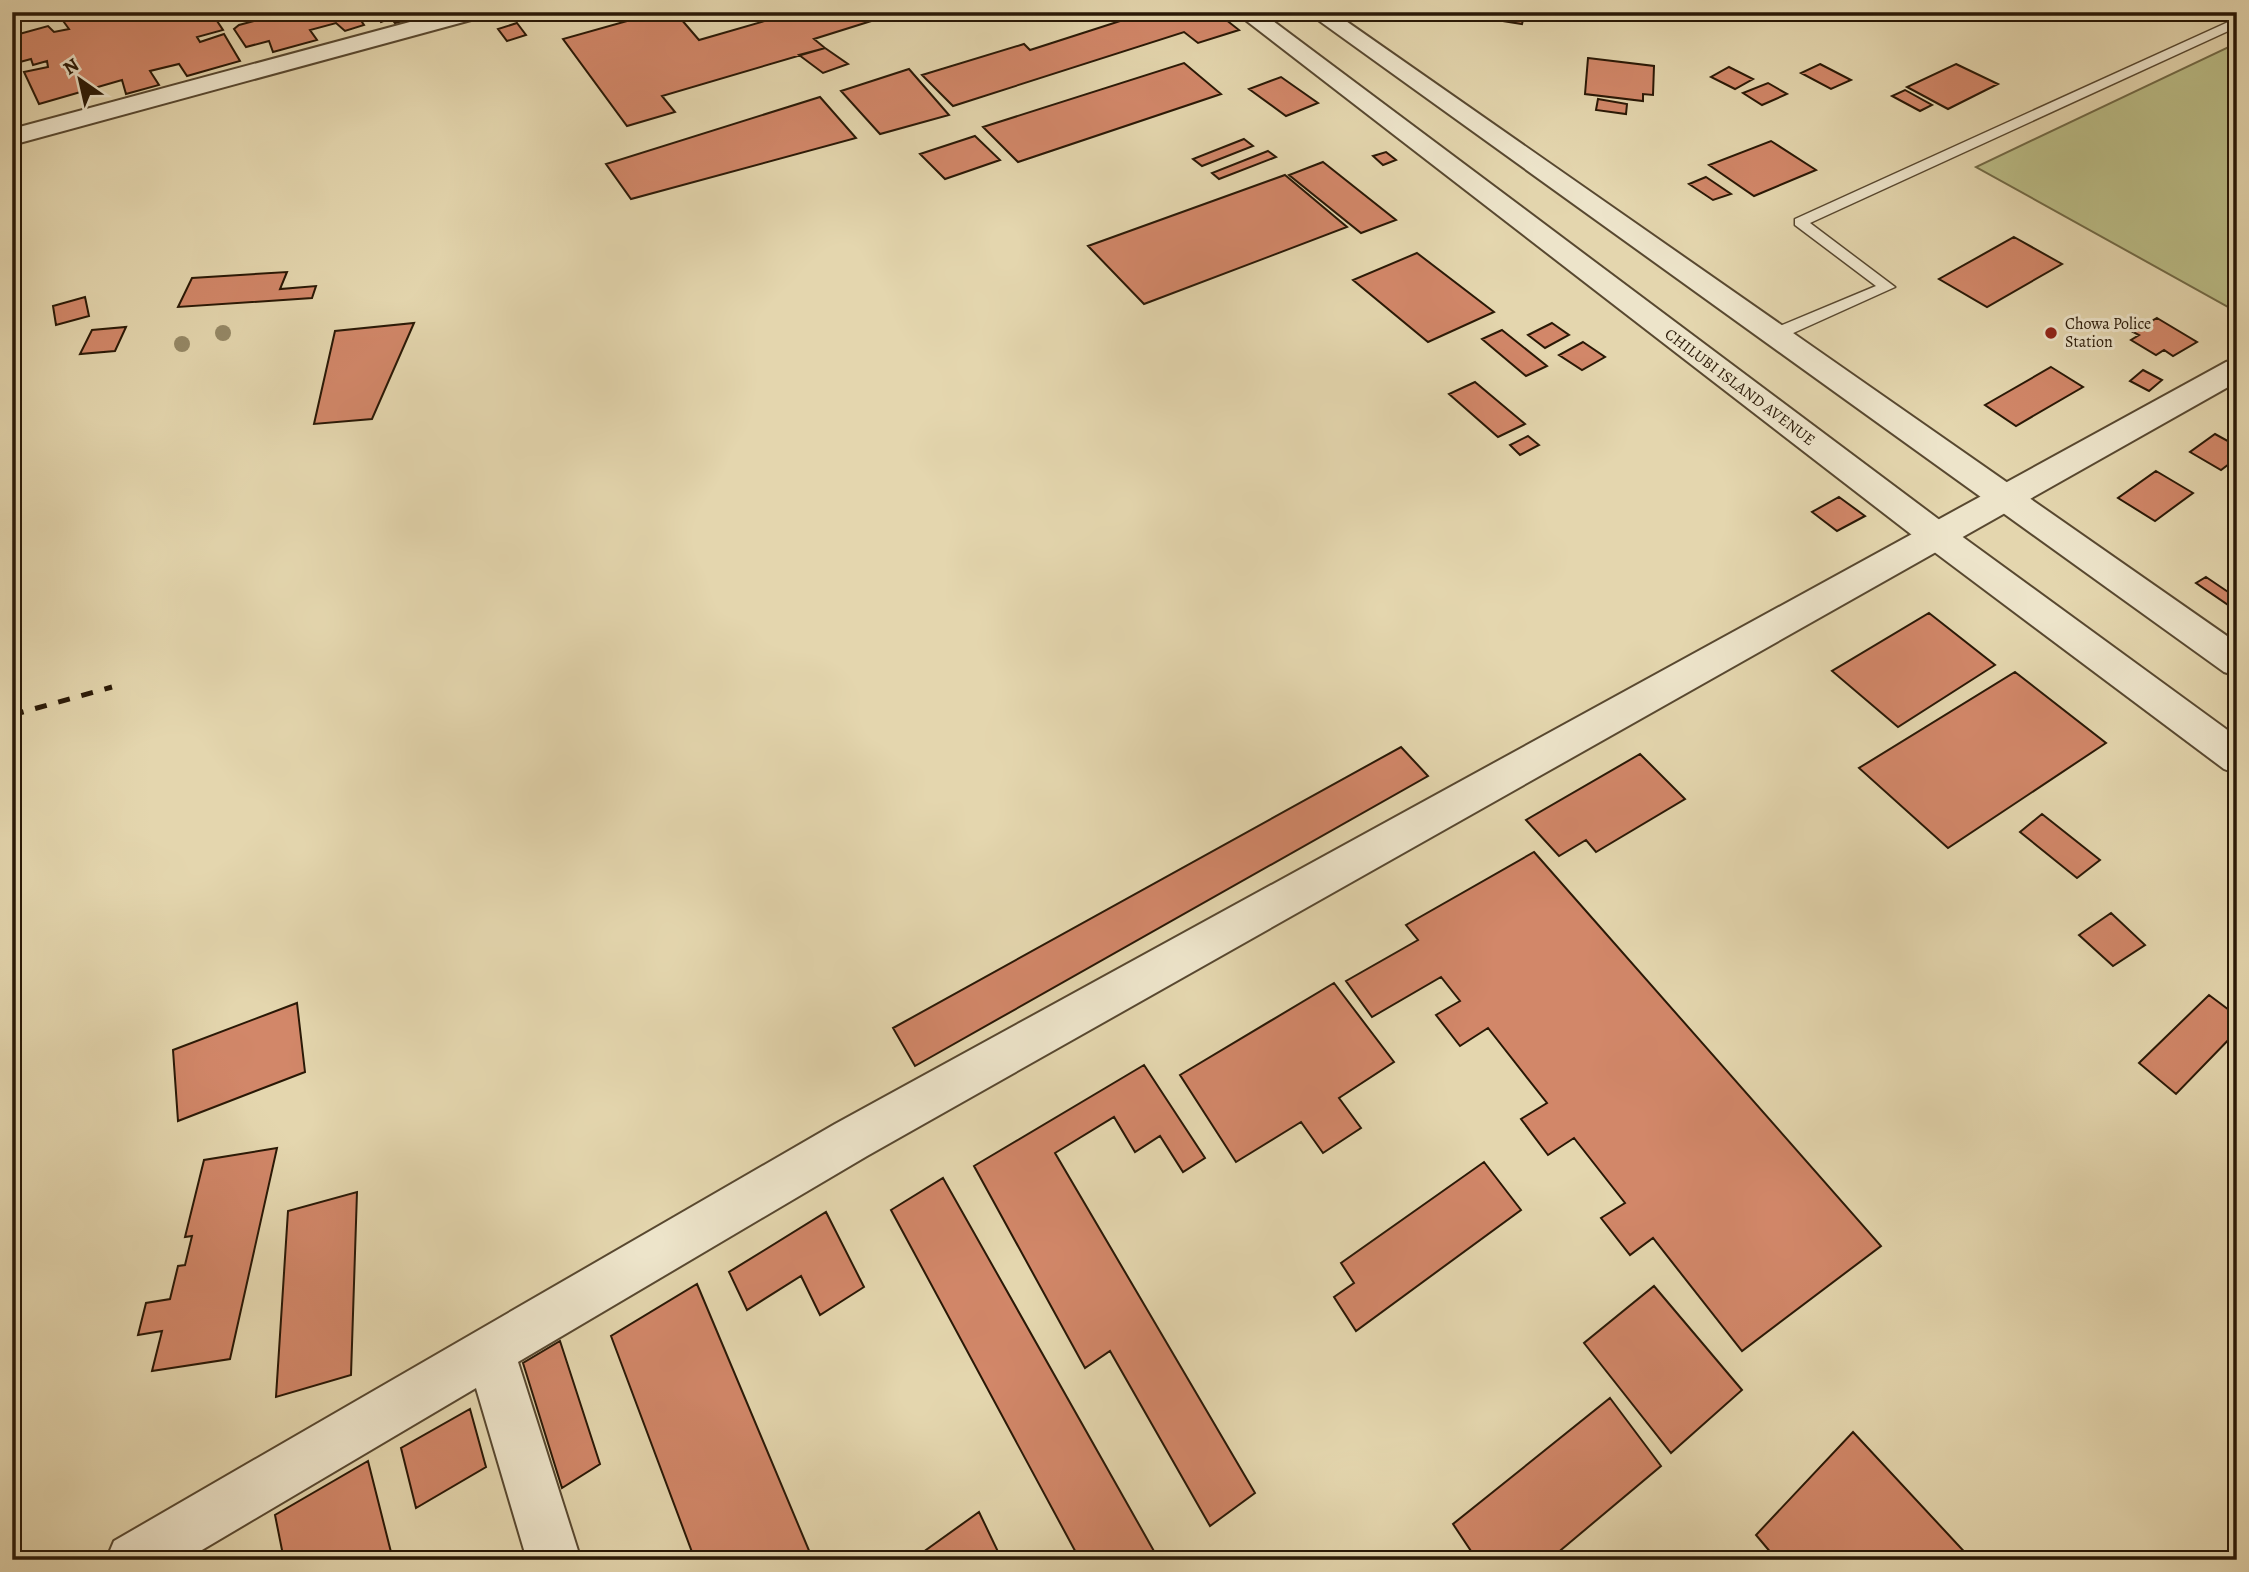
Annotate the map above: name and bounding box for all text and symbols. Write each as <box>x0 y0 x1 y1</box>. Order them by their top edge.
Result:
north arrow <box>46 46 116 116</box>
text: N <box>58 52 84 81</box>
place label: Chowa Police Station <box>2065 313 2151 353</box>
street label: CHILUBI ISLAND AVENUE <box>1660 323 1820 451</box>
marker: Chowa Police Station <box>2043 325 2059 341</box>

